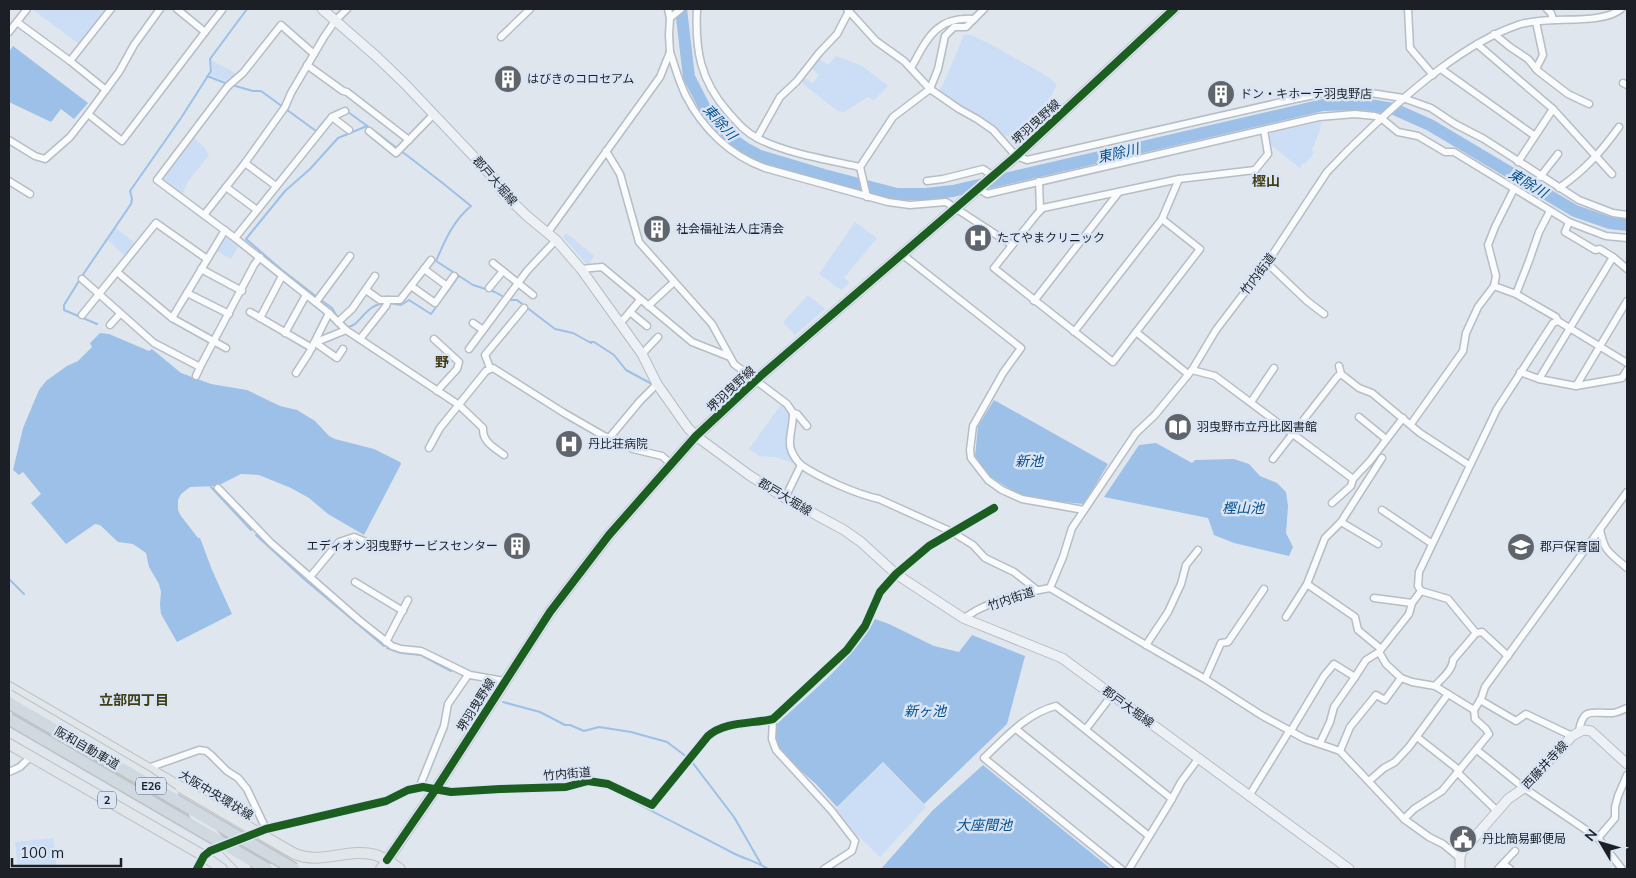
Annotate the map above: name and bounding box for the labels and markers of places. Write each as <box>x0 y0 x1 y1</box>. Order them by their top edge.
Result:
building icon: はびきのコロセアム <box>493 64 523 94</box>
place label: はびきのコロセアム <box>527 71 634 86</box>
building icon: ドン・キホーテ羽曳野店 <box>1206 79 1236 109</box>
place label: ドン・キホーテ羽曳野店 <box>1240 86 1372 101</box>
building icon: 社会福祉法人庄清会 <box>642 214 672 244</box>
place label: 社会福祉法人庄清会 <box>676 221 784 236</box>
hospital icon: たてやまクリニック <box>963 223 993 253</box>
place label: たてやまクリニック <box>997 230 1105 245</box>
library icon: 羽曳野市立丹比図書館 <box>1163 412 1193 442</box>
place label: 羽曳野市立丹比図書館 <box>1197 419 1317 434</box>
hospital icon: 丹比荘病院 <box>554 429 584 459</box>
place label: 丹比荘病院 <box>588 436 648 451</box>
building icon: エディオン羽曳野サービスセンター <box>502 531 532 561</box>
school or university icon: 郡戸保育園 <box>1506 532 1536 562</box>
place label: エディオン羽曳野サービスセンター <box>307 538 498 553</box>
place label: 郡戸保育園 <box>1540 539 1600 554</box>
public building icon: 丹比簡易郵便局 <box>1448 824 1478 854</box>
place label: 丹比簡易郵便局 <box>1482 831 1566 846</box>

